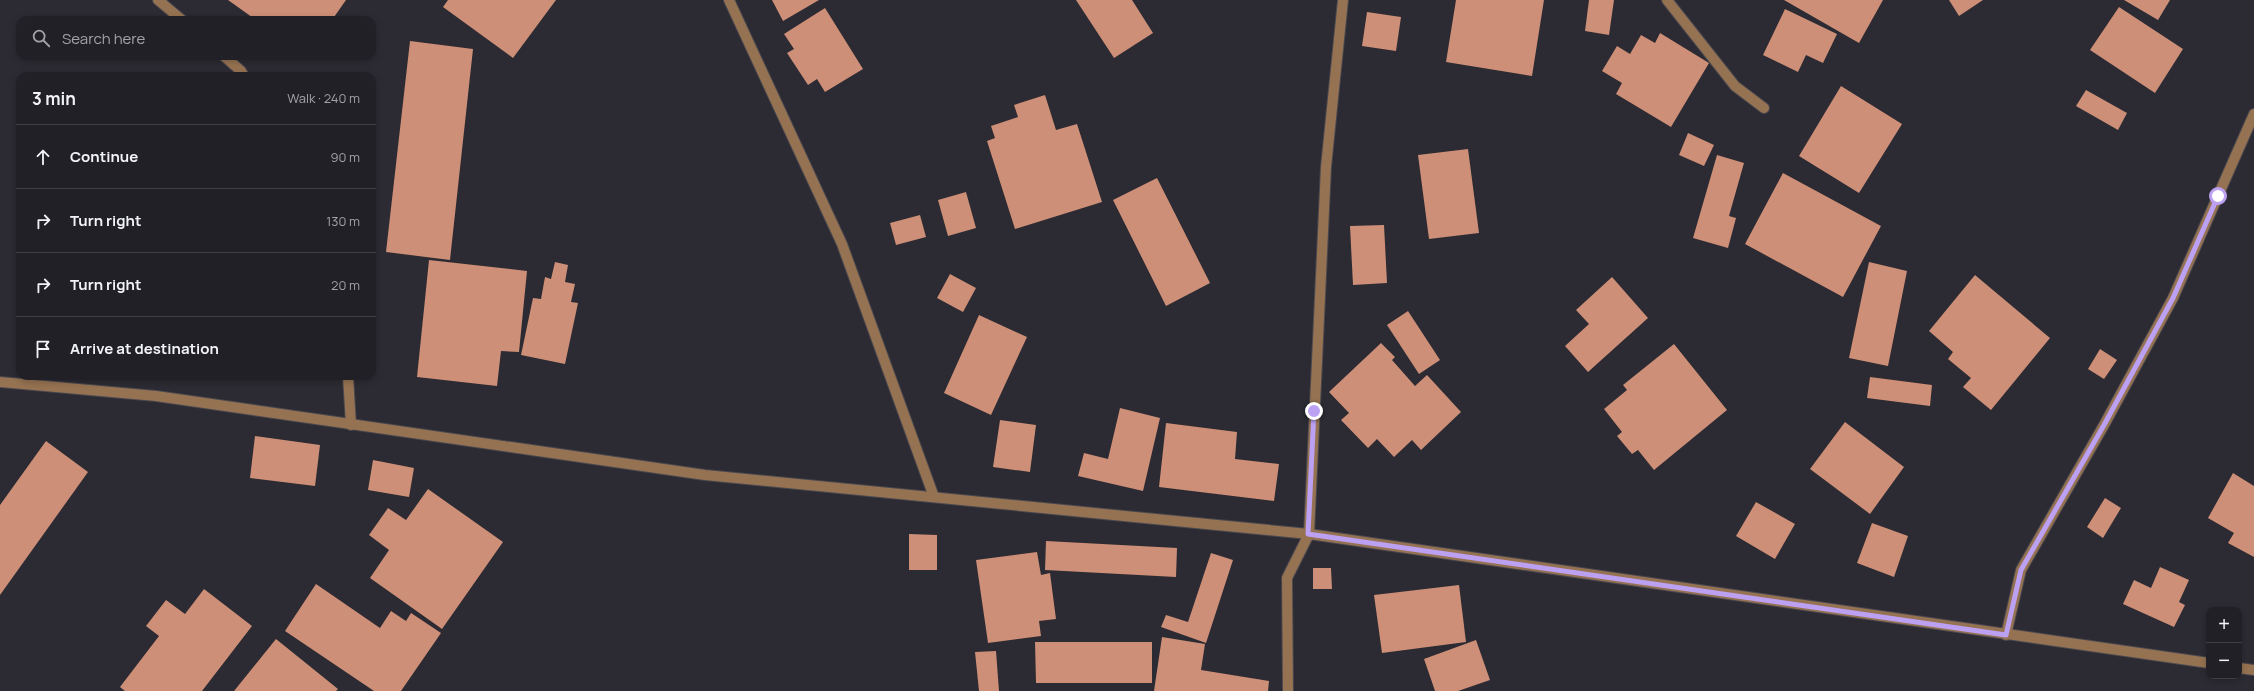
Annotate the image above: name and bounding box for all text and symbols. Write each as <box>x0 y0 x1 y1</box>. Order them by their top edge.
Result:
search box <box>16 16 376 60</box>
icon: search <box>30 27 52 49</box>
text: Search here <box>62 28 145 49</box>
text: 3 min <box>32 87 76 110</box>
text: Walk · 240 m <box>287 89 360 107</box>
icon: ahead <box>32 146 54 168</box>
text: Continue <box>70 146 138 167</box>
text: 90 m <box>330 148 360 166</box>
route start <box>2209 187 2227 205</box>
icon: right <box>32 210 54 232</box>
text: Turn right <box>70 210 141 231</box>
text: 130 m <box>326 212 360 230</box>
icon: right <box>32 274 54 296</box>
text: Turn right <box>70 274 141 295</box>
text: 20 m <box>331 276 360 294</box>
icon: arrive <box>32 338 54 360</box>
text: Arrive at destination <box>70 338 219 359</box>
route end <box>1305 402 1323 420</box>
map controls <box>2206 607 2242 679</box>
button: + <box>2206 607 2242 643</box>
button: − <box>2206 643 2242 679</box>

